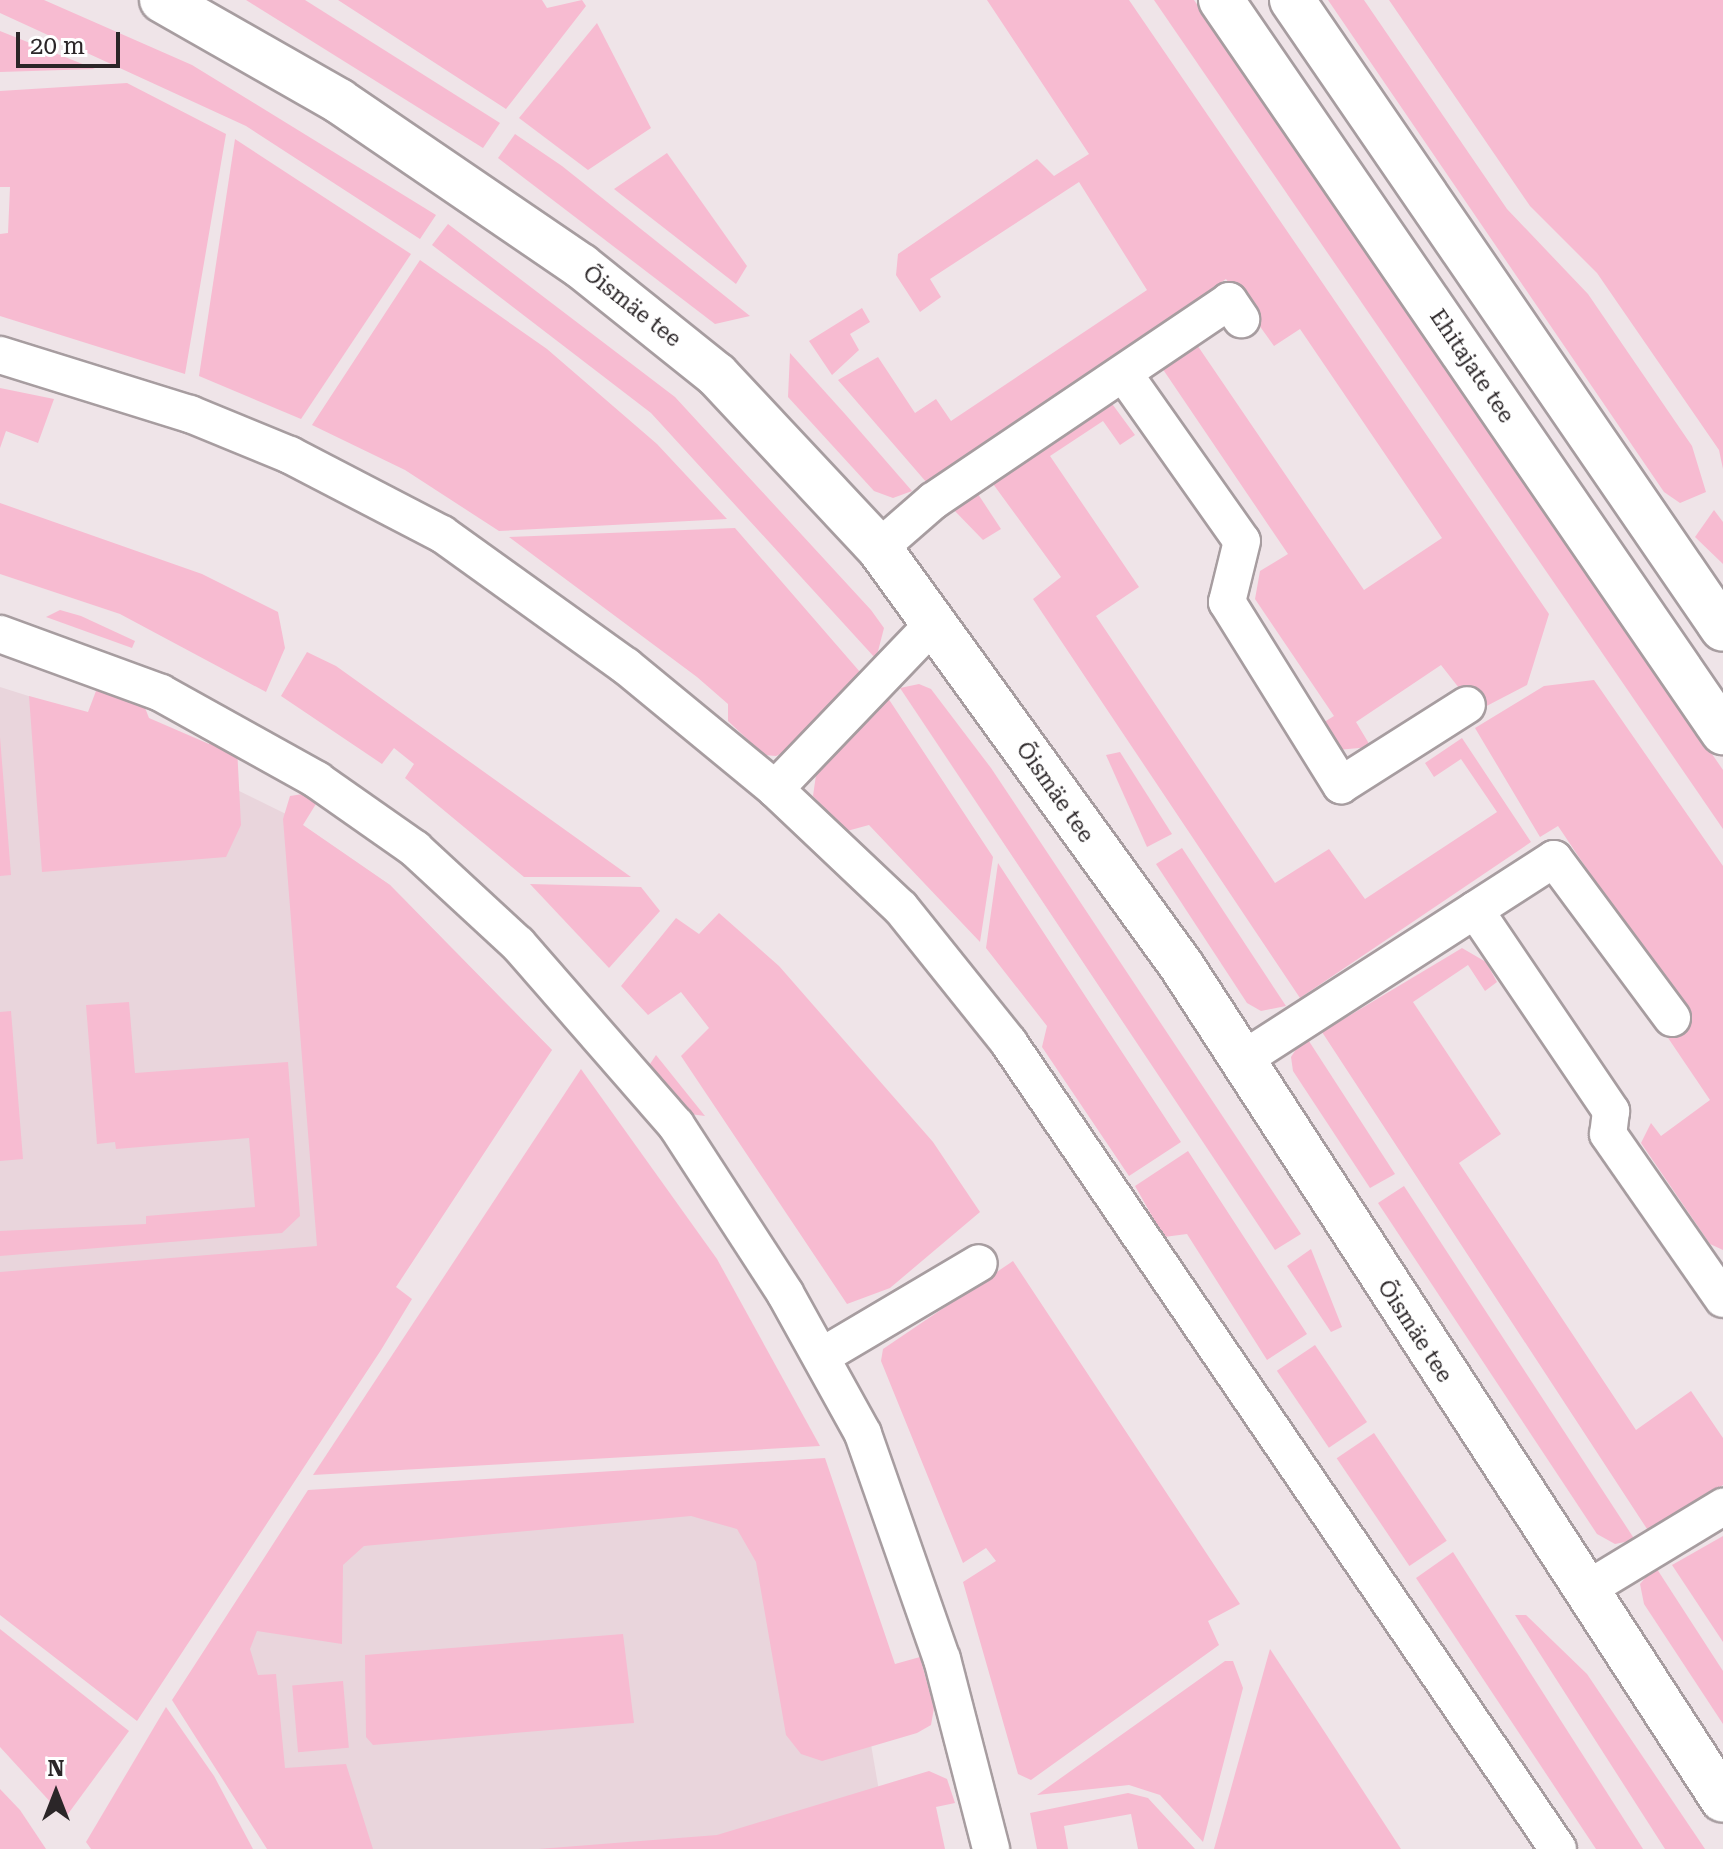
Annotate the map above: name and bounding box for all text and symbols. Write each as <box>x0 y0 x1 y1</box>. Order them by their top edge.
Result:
scale bar <box>20 16 124 66</box>
text: 20 m <box>30 32 85 60</box>
street label: Õismäe tee <box>578 260 686 352</box>
street label: Ehitajate tee <box>1424 304 1520 428</box>
street label: Õismäe tee <box>1011 737 1099 847</box>
street label: Õismäe tee <box>1372 1275 1458 1387</box>
north arrow <box>16 1753 96 1833</box>
text: N <box>48 1756 64 1781</box>

